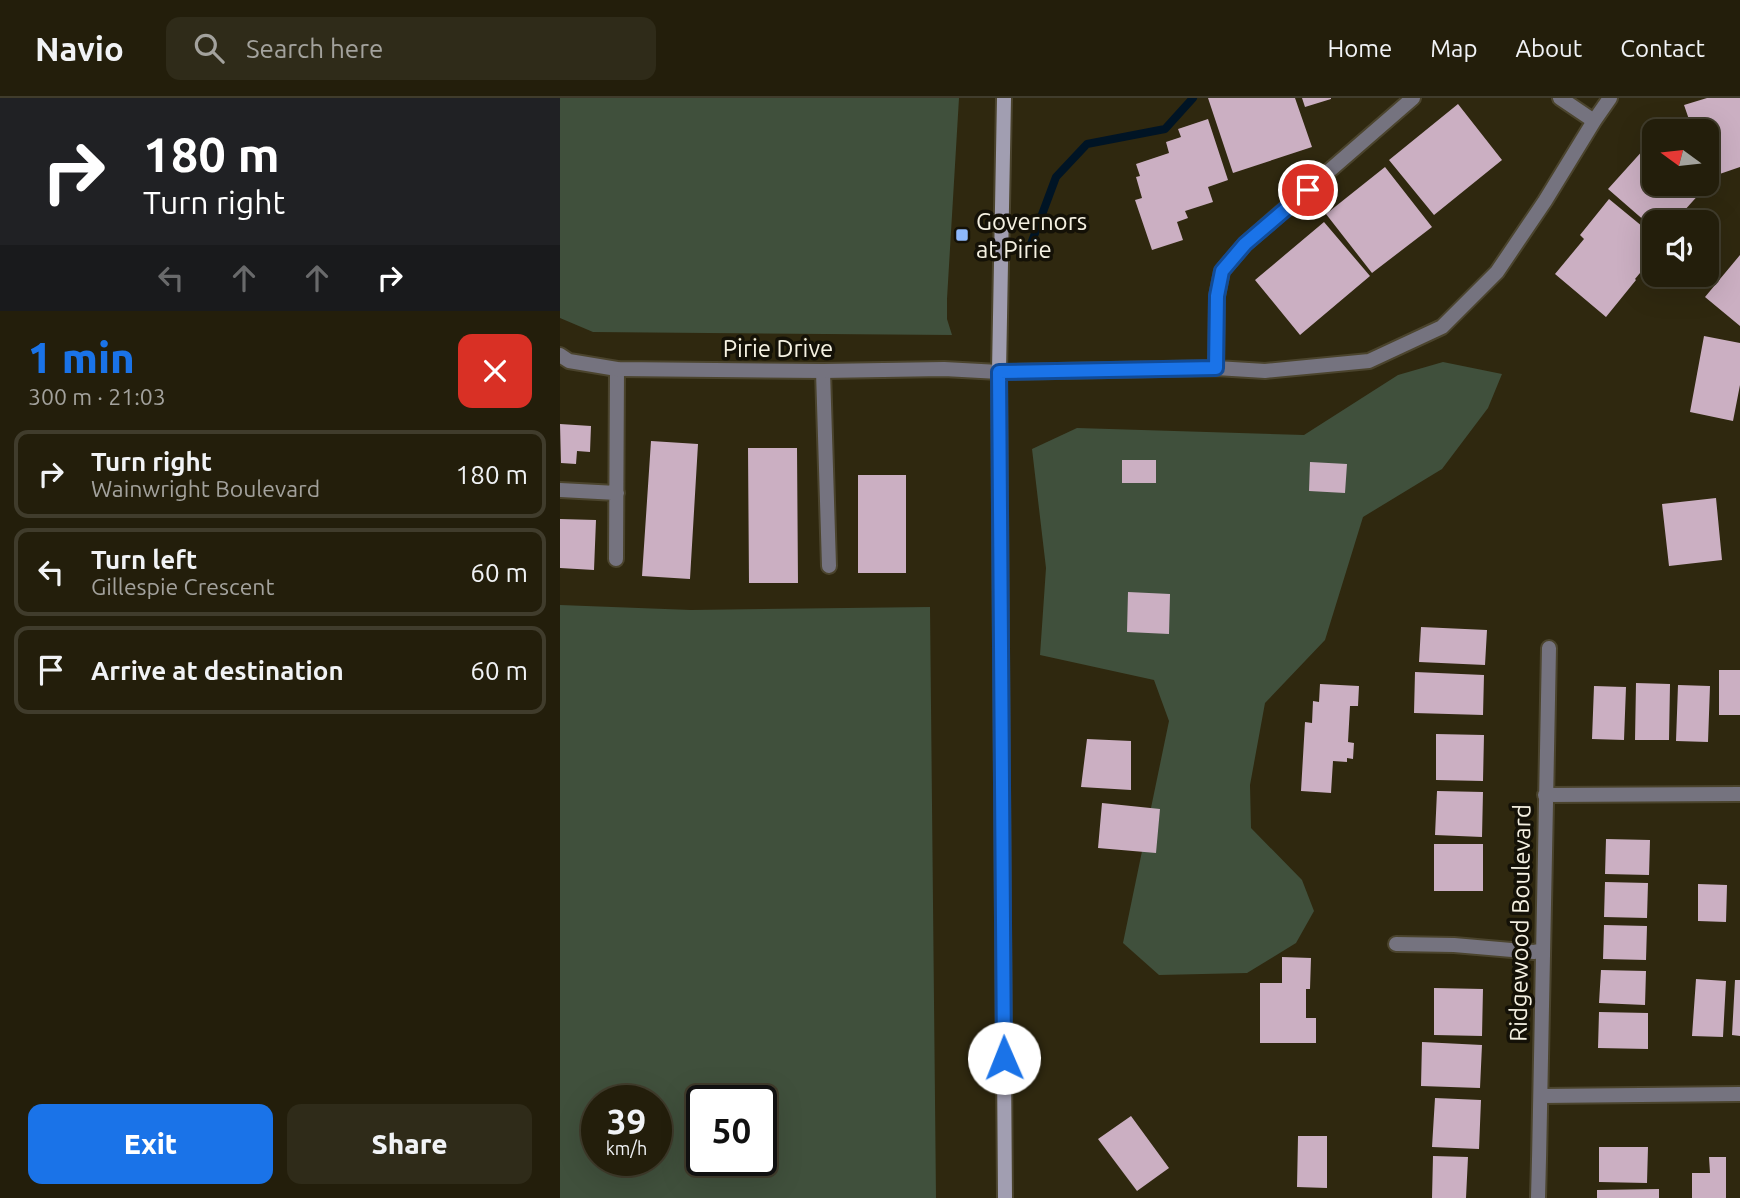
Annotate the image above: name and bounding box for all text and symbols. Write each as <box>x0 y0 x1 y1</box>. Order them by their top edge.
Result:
search box <box>166 17 656 80</box>
icon: search <box>190 29 228 67</box>
text: Navio <box>35 30 124 67</box>
text: Search here <box>246 34 383 63</box>
text: Home <box>1327 35 1392 62</box>
text: Map <box>1430 35 1477 62</box>
text: About <box>1515 35 1582 62</box>
text: Contact <box>1620 35 1705 62</box>
north arrow <box>1642 119 1718 196</box>
map controls <box>1642 119 1719 287</box>
icon: right <box>28 126 119 217</box>
text: 180 m <box>143 126 280 181</box>
pin <box>1278 160 1338 220</box>
icon: arrive <box>1289 171 1327 209</box>
text: Turn right <box>143 184 285 220</box>
place label: Governors at Pirie <box>976 208 1087 263</box>
button: sound <box>1642 210 1719 287</box>
marker: Governors at Pirie <box>954 227 970 243</box>
icon: left <box>152 259 190 297</box>
icon: ahead <box>225 259 263 297</box>
icon: ahead <box>298 259 336 297</box>
icon: right <box>371 259 409 297</box>
text: 1 min <box>28 334 135 381</box>
button: close <box>458 334 532 408</box>
street label: Pirie Drive <box>723 335 833 362</box>
text: 300 m · 21:03 <box>28 384 166 409</box>
text: Turn right <box>91 447 212 476</box>
icon: right <box>32 455 70 493</box>
text: 180 m <box>456 460 528 489</box>
text: Wainwright Boulevard <box>91 476 320 501</box>
text: Turn left <box>91 545 197 574</box>
icon: left <box>32 553 70 591</box>
text: 60 m <box>470 558 528 587</box>
text: Gillespie Crescent <box>91 574 275 599</box>
icon: arrive <box>32 651 70 689</box>
text: Arrive at destination <box>91 656 344 685</box>
text: 60 m <box>470 656 528 685</box>
street label: Ridgewood Boulevard <box>1504 804 1536 1042</box>
position arrow <box>967 1021 1041 1095</box>
speed limit sign: 50 <box>686 1085 777 1176</box>
text: 39 <box>607 1101 646 1141</box>
button: Exit <box>28 1104 273 1184</box>
button: Share <box>287 1104 532 1184</box>
text: km/h <box>606 1138 647 1158</box>

